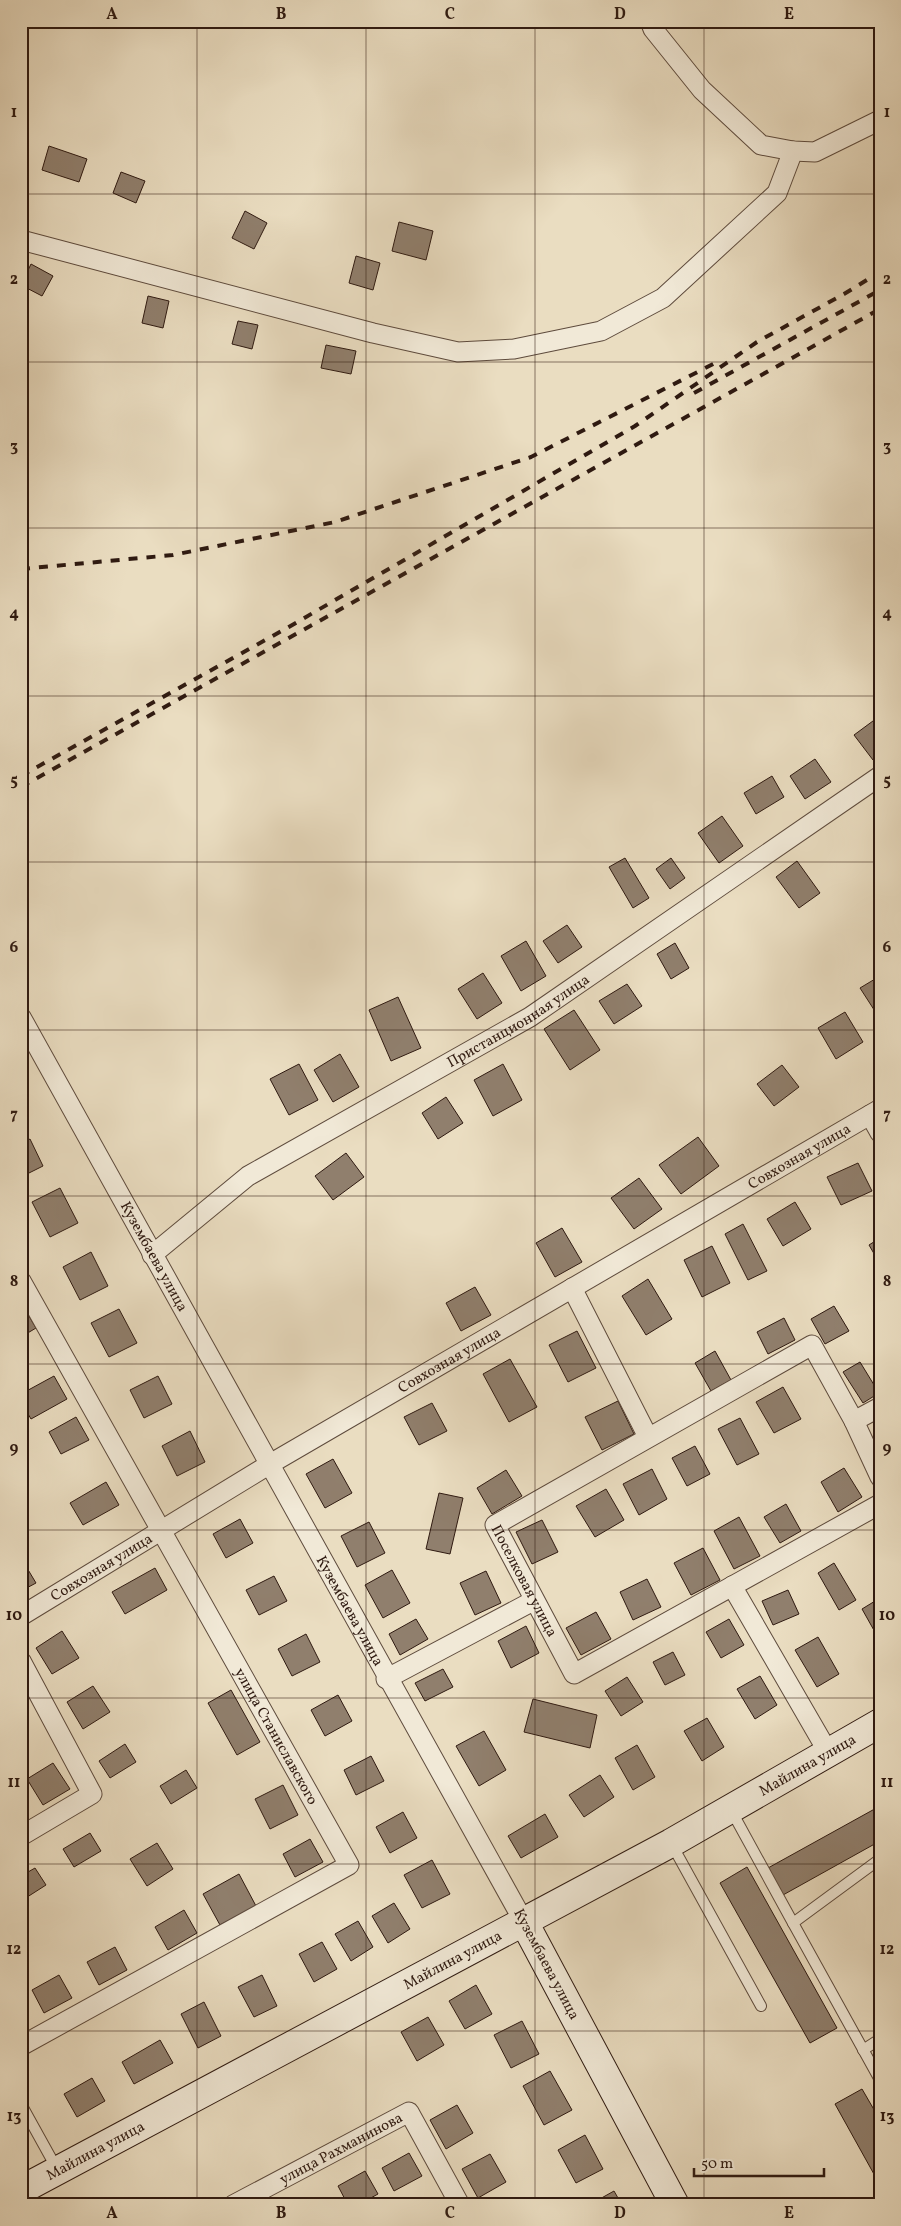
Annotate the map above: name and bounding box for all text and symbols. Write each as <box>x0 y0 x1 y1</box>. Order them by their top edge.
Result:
text: A <box>106 4 118 26</box>
text: B <box>276 4 287 26</box>
text: C <box>445 4 455 26</box>
text: D <box>614 4 626 26</box>
text: E <box>784 4 794 26</box>
text: 1 <box>11 102 17 124</box>
text: 1 <box>884 102 890 124</box>
text: 2 <box>10 269 18 291</box>
text: 2 <box>883 269 891 291</box>
text: 3 <box>10 436 18 458</box>
text: 3 <box>883 436 891 458</box>
text: 4 <box>9 603 19 625</box>
text: 4 <box>882 603 892 625</box>
text: 5 <box>10 770 18 792</box>
text: 5 <box>883 770 891 792</box>
text: 6 <box>10 937 19 959</box>
text: 6 <box>883 937 892 959</box>
street label: Пристанционная улица <box>444 970 595 1074</box>
text: 7 <box>10 1104 18 1126</box>
text: 7 <box>883 1104 891 1126</box>
street label: Совхозная улица <box>745 1119 855 1196</box>
street label: Кузембаева улица <box>114 1198 192 1316</box>
text: 8 <box>10 1271 18 1293</box>
text: 8 <box>883 1271 891 1293</box>
street label: Совхозная улица <box>395 1323 505 1399</box>
text: 9 <box>10 1438 19 1460</box>
text: 9 <box>883 1438 892 1460</box>
street label: Поселковая улица <box>485 1521 562 1641</box>
street label: Совхозная улица <box>47 1529 157 1607</box>
street label: Кузембаева улица <box>310 1553 388 1671</box>
text: 10 <box>6 1605 22 1627</box>
text: 10 <box>879 1605 895 1627</box>
street label: улица Станиславского <box>228 1664 322 1809</box>
street label: Майлина улица <box>756 1730 861 1802</box>
text: 11 <box>8 1772 20 1794</box>
text: 11 <box>881 1772 893 1794</box>
street label: Кузембаева улица <box>508 1905 584 2024</box>
street label: Майлина улица <box>400 1926 506 1996</box>
text: 12 <box>7 1939 21 1961</box>
text: 12 <box>880 1939 894 1961</box>
text: 13 <box>7 2106 21 2128</box>
text: 13 <box>880 2106 894 2128</box>
street label: улица Рахманинова <box>276 2108 407 2191</box>
street label: Майлина улица <box>43 2117 149 2187</box>
scale bar <box>694 2146 824 2178</box>
text: 50 m <box>701 2154 733 2175</box>
text: A <box>106 2203 118 2225</box>
text: B <box>276 2203 287 2225</box>
text: C <box>445 2203 455 2225</box>
text: D <box>614 2203 626 2225</box>
text: E <box>784 2203 794 2225</box>

